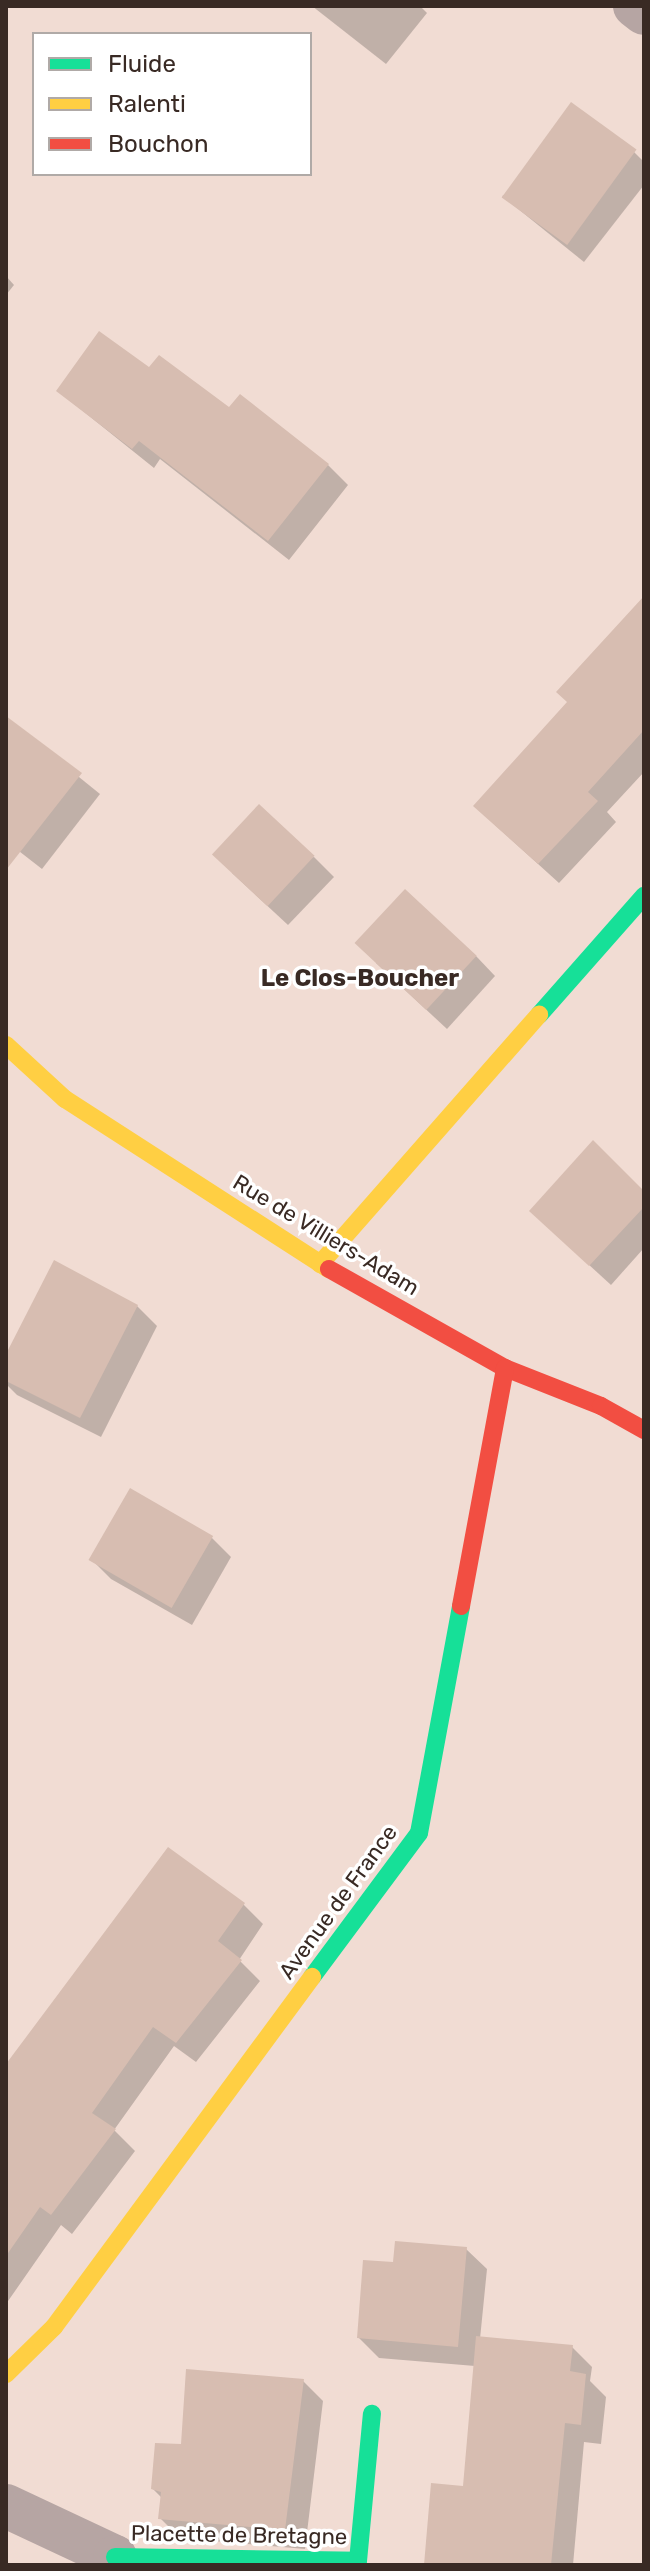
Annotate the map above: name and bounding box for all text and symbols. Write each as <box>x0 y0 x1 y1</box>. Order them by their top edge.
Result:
legend <box>32 32 312 176</box>
text: Fluide <box>108 50 176 78</box>
text: Ralenti <box>108 90 186 118</box>
text: Bouchon <box>108 130 208 158</box>
district label: Le Clos-Boucher <box>261 965 459 993</box>
street label: Rue de Villiers-Adam <box>228 1169 424 1301</box>
street label: Avenue de France <box>273 1820 403 1984</box>
street label: Placette de Bretagne <box>131 2520 347 2550</box>

